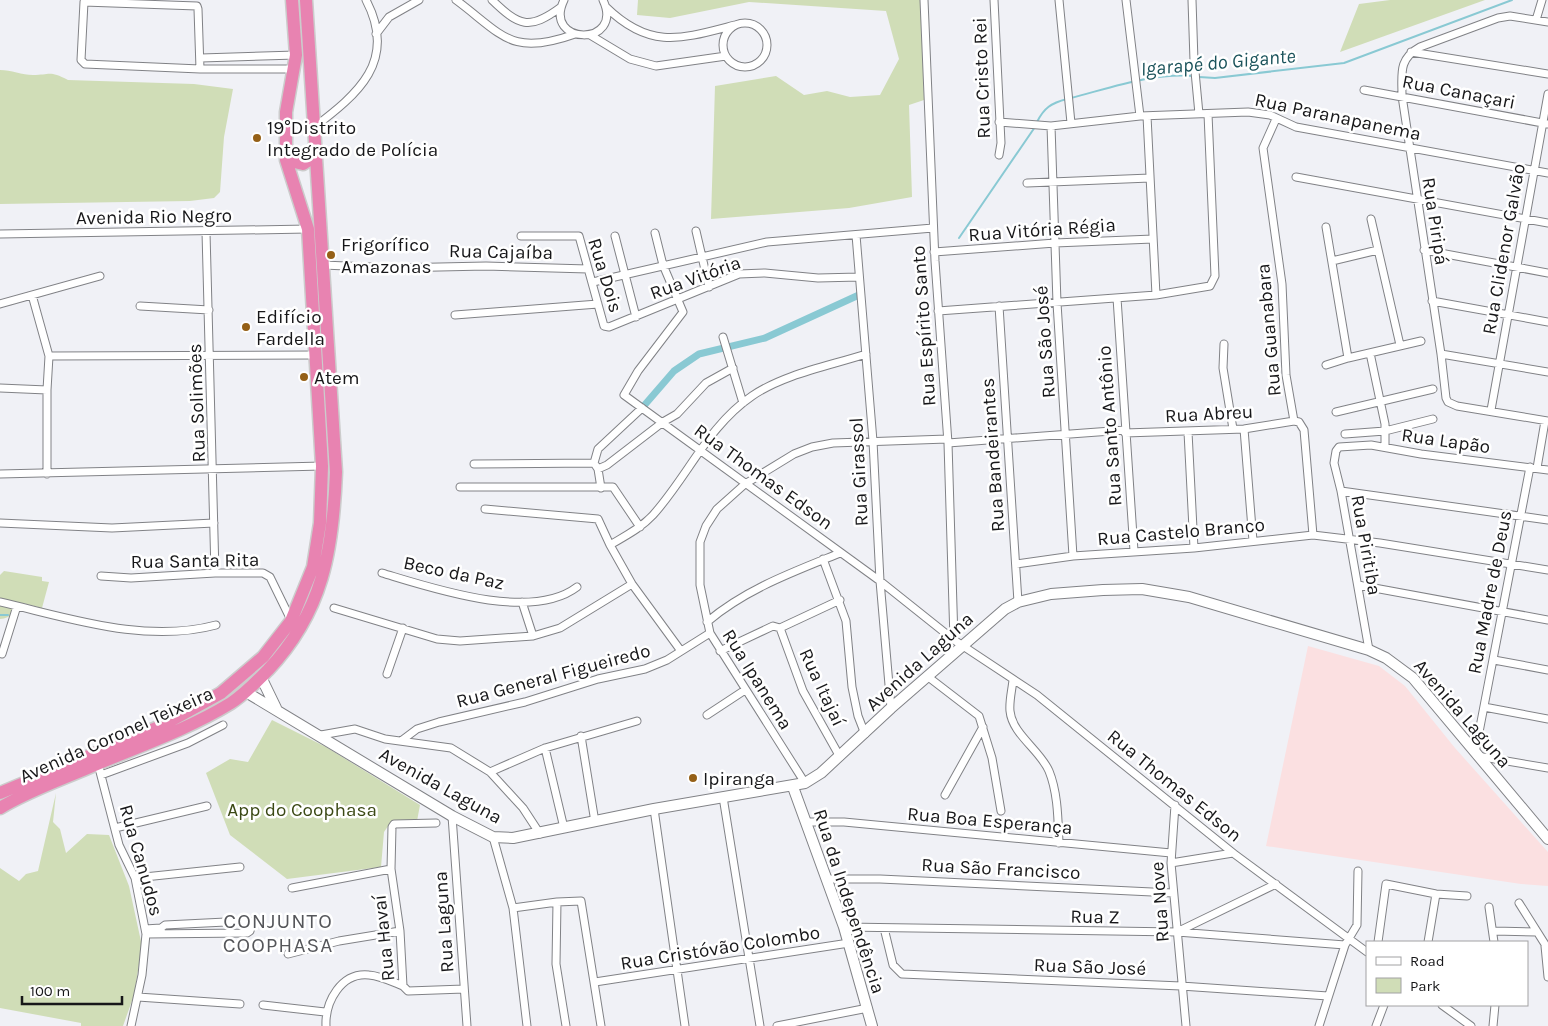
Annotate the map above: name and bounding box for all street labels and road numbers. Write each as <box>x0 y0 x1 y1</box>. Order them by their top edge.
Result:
street label: Rua Cristo Rei <box>969 17 995 139</box>
street label: Rua Canaçari <box>1400 70 1517 114</box>
street label: Rua Paranapanema <box>1253 89 1423 145</box>
street label: Rua Clidenor Galvão <box>1478 162 1530 336</box>
street label: Rua Piripá <box>1417 176 1453 267</box>
street label: Avenida Rio Negro <box>76 205 232 229</box>
street label: Rua Vitória Régia <box>968 214 1117 246</box>
street label: Rua Dois <box>583 235 627 315</box>
street label: Rua Cajaíba <box>449 240 553 264</box>
street label: Rua Espírito Santo <box>907 245 941 407</box>
street label: Rua Vitória <box>647 251 744 305</box>
street label: Rua Guanabara <box>1252 263 1286 397</box>
street label: Rua São José <box>1030 285 1060 399</box>
street label: Rua Solimões <box>184 343 210 463</box>
street label: Rua Santo Antônio <box>1093 345 1127 507</box>
street label: Rua Bandeirantes <box>977 377 1009 533</box>
street label: Rua Abreu <box>1164 401 1254 427</box>
street label: Rua Girassol <box>845 417 873 527</box>
street label: Rua Thomas Edson <box>690 419 837 534</box>
street label: Rua Lapão <box>1400 424 1492 458</box>
street label: Rua Piritiba <box>1346 493 1386 597</box>
street label: Rua Madre de Deus <box>1463 508 1517 676</box>
street label: Rua Castelo Branco <box>1096 514 1266 550</box>
street label: Rua Santa Rita <box>131 549 259 573</box>
street label: Beco da Paz <box>401 552 506 594</box>
street label: Avenida Laguna <box>862 608 978 716</box>
street label: Rua Ipanema <box>717 625 797 734</box>
street label: Rua General Figueiredo <box>454 639 653 712</box>
street label: Rua Itajaí <box>795 645 850 730</box>
street label: Avenida Laguna <box>1409 655 1515 772</box>
street label: Avenida Coronel Teixeira <box>16 682 217 788</box>
street label: Rua Thomas Edson <box>1103 725 1246 847</box>
street label: Avenida Laguna <box>375 743 506 829</box>
street label: Rua Canudos <box>115 802 167 918</box>
street label: Rua Boa Esperança <box>906 803 1073 839</box>
street label: Rua da Independência <box>809 806 889 996</box>
street label: Rua São Francisco <box>921 854 1081 884</box>
street label: Rua Nove <box>1146 861 1174 943</box>
street label: Rua Laguna <box>429 870 459 973</box>
street label: Rua Havaí <box>368 893 399 982</box>
street label: Rua Z <box>1070 906 1120 928</box>
street label: Rua Cristóvão Colombo <box>619 921 822 975</box>
street label: Rua São José <box>1033 954 1147 980</box>

